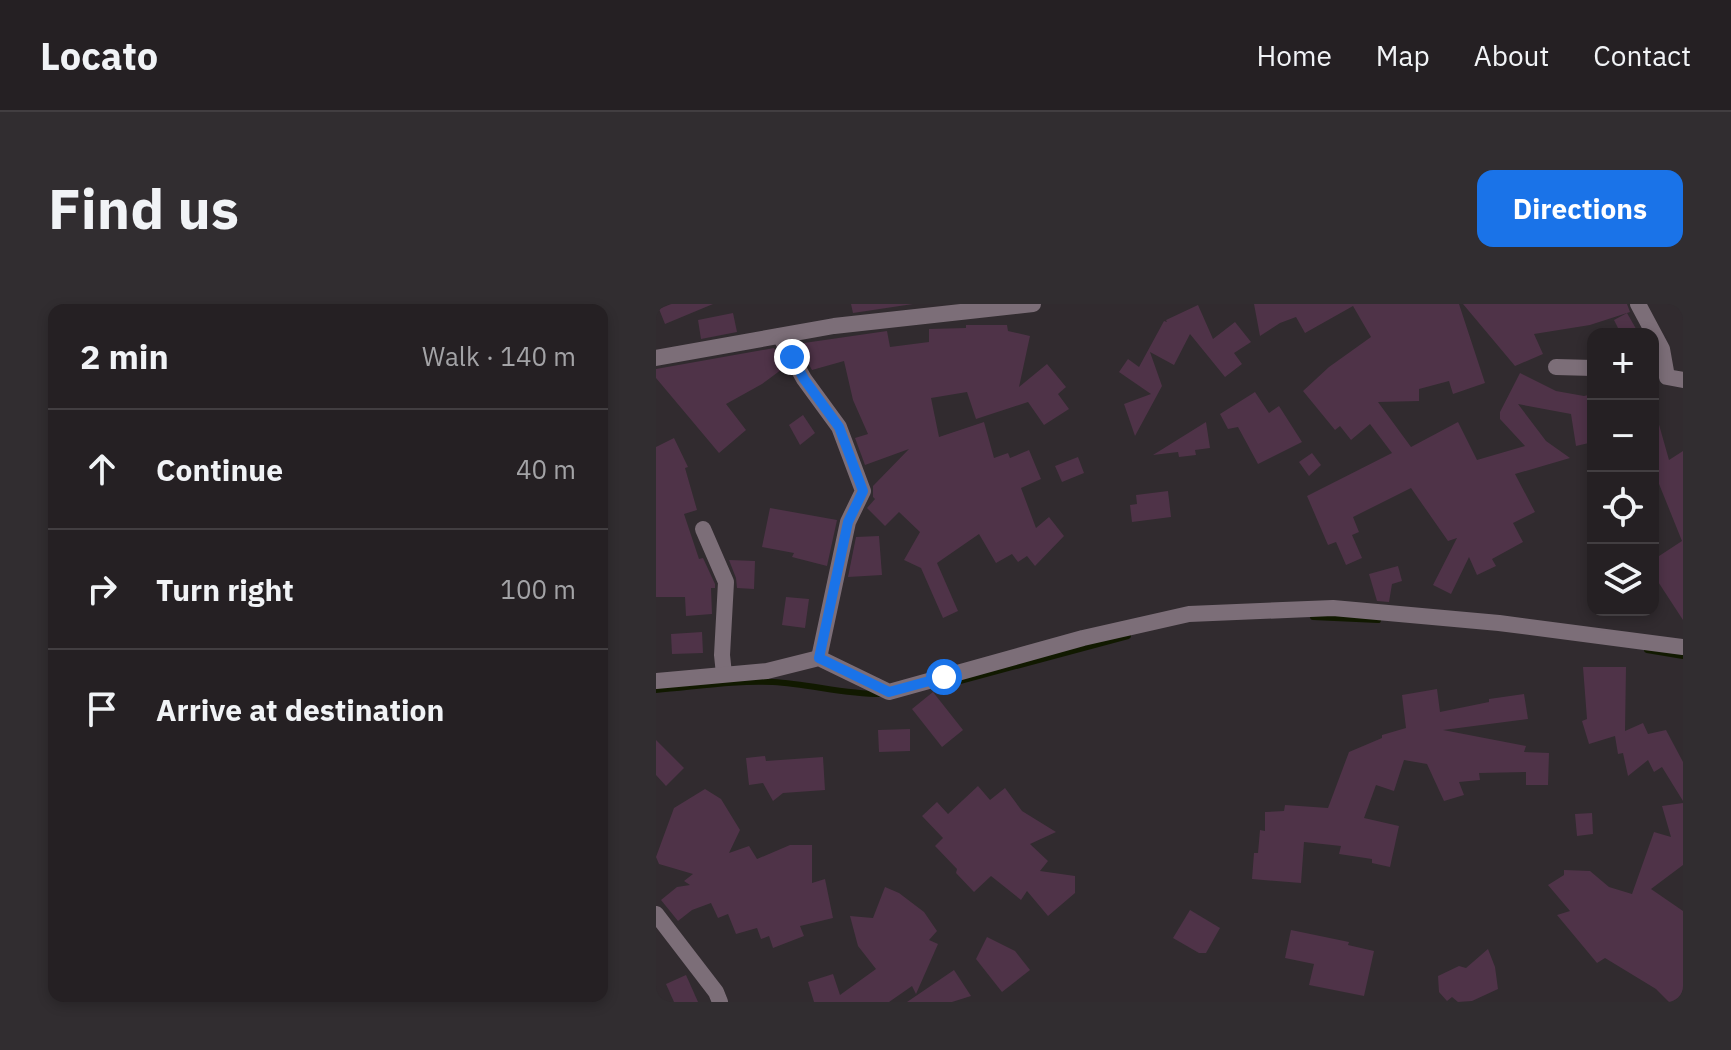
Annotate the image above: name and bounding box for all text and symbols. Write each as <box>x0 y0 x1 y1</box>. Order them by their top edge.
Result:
text: Locato <box>40 31 158 80</box>
text: Home <box>1256 37 1332 74</box>
text: Map <box>1376 37 1430 74</box>
text: About <box>1474 37 1549 74</box>
text: Contact <box>1593 37 1691 74</box>
button: Directions <box>1477 170 1683 247</box>
text: Find us <box>48 172 239 244</box>
map controls <box>1587 328 1659 616</box>
button: + <box>1587 328 1659 400</box>
text: 2 min <box>80 334 169 378</box>
text: Walk · 140 m <box>422 339 576 373</box>
route end <box>774 339 810 375</box>
button: − <box>1587 400 1659 472</box>
icon: ahead <box>80 447 124 491</box>
text: Continue <box>156 450 283 489</box>
text: 40 m <box>516 452 576 486</box>
button: locate <box>1587 472 1659 544</box>
button: layers <box>1587 544 1659 616</box>
icon: right <box>80 567 124 611</box>
text: Turn right <box>156 570 294 609</box>
text: 100 m <box>500 572 576 606</box>
route start <box>926 659 962 695</box>
icon: arrive <box>80 687 124 731</box>
text: Arrive at destination <box>156 690 444 729</box>

